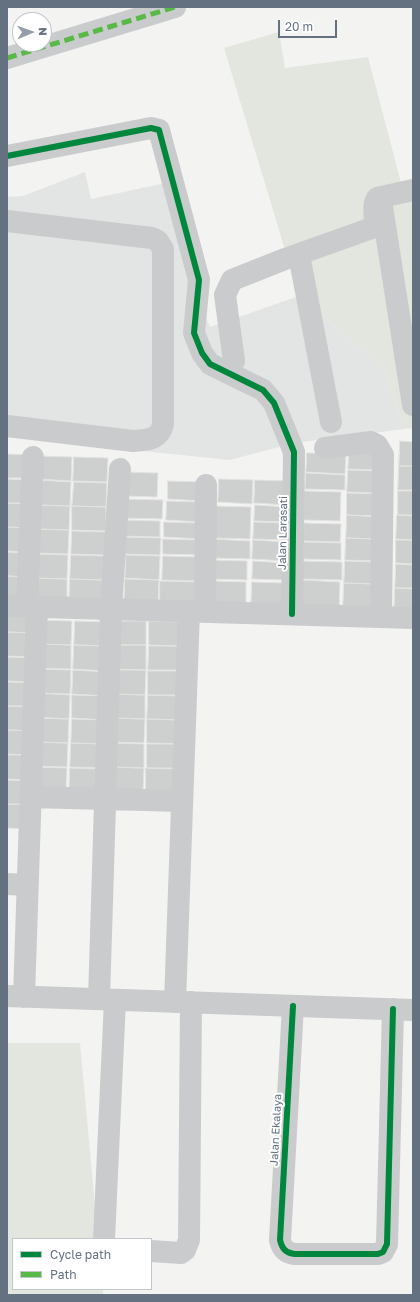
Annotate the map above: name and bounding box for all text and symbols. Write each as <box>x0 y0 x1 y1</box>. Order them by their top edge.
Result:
north arrow <box>12 12 52 52</box>
scale bar <box>280 12 339 38</box>
text: 20 m <box>285 19 313 34</box>
text: N <box>37 27 50 36</box>
street label: Jalan Larasati <box>276 496 290 570</box>
street label: Jalan Ekalaya <box>268 1094 284 1166</box>
legend <box>12 1238 152 1290</box>
text: Cycle path <box>50 1247 111 1262</box>
text: Path <box>50 1267 77 1282</box>

